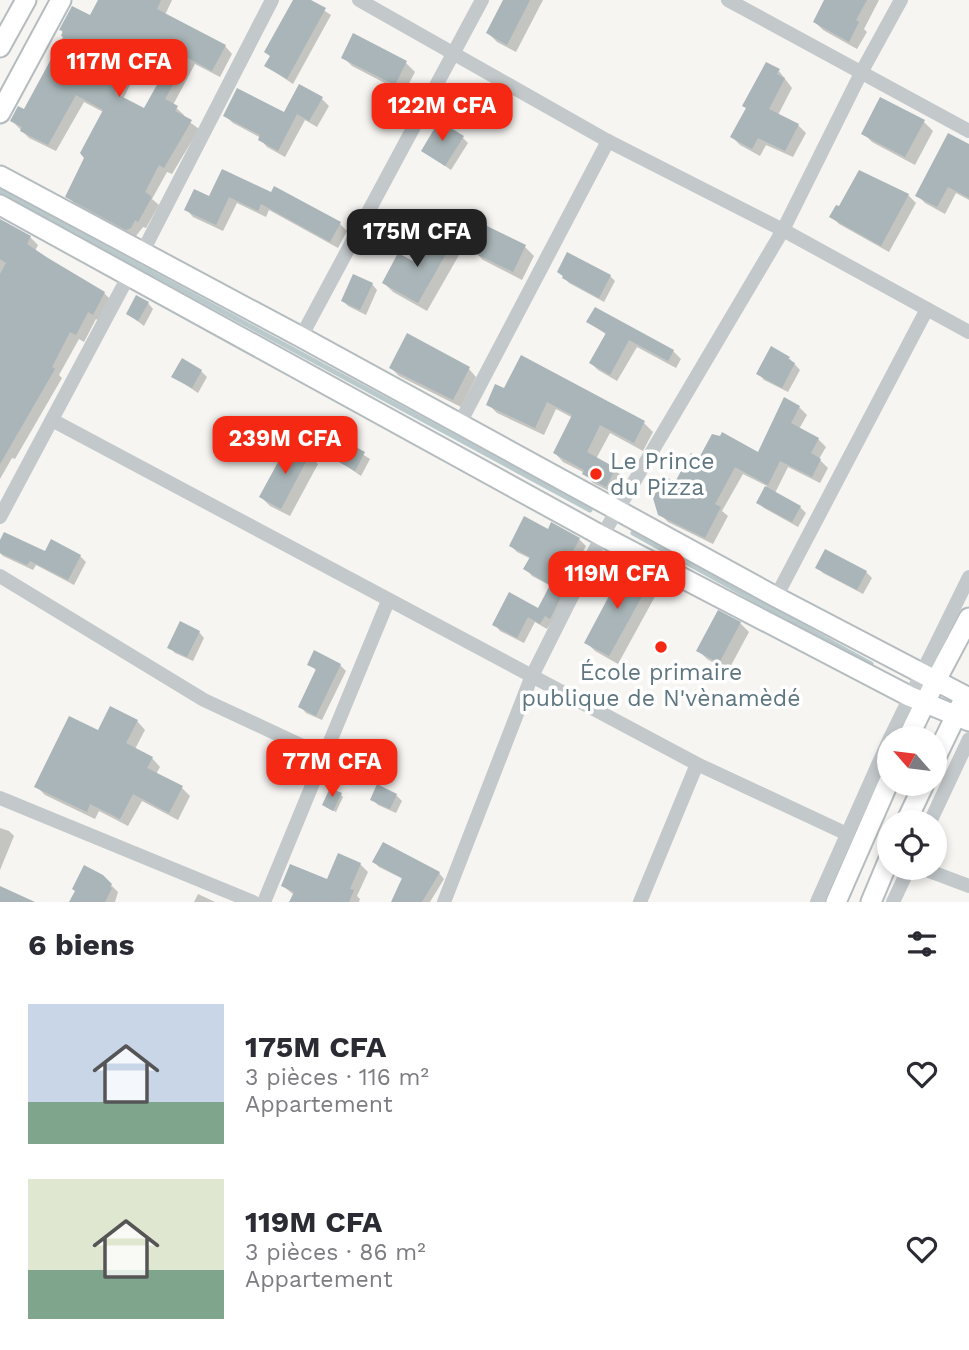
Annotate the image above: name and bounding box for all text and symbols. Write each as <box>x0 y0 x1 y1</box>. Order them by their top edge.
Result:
pin: 117M CFA <box>47 40 191 99</box>
text: 117M CFA <box>66 48 172 75</box>
pin: 122M CFA <box>370 83 514 143</box>
text: 122M CFA <box>388 92 496 119</box>
pin: 175M CFA <box>345 210 489 269</box>
text: 175M CFA <box>363 218 471 245</box>
pin: 239M CFA <box>213 416 357 476</box>
text: 239M CFA <box>229 425 341 452</box>
place label: Le Prince du Pizza <box>610 448 714 501</box>
marker: Le Prince du Pizza <box>588 466 604 482</box>
pin: 119M CFA <box>545 552 689 611</box>
text: 119M CFA <box>564 560 670 587</box>
marker: École primaire publique de N'vènamèdé <box>653 639 669 655</box>
place label: École primaire publique de N'vènamèdé <box>521 659 801 712</box>
north arrow <box>877 726 947 796</box>
map controls <box>877 726 947 880</box>
pin: 77M CFA <box>267 740 397 799</box>
text: 77M CFA <box>282 748 382 775</box>
button: locate <box>877 810 947 880</box>
icon: filters <box>903 925 941 963</box>
text: 6 biens <box>28 927 135 962</box>
text: 175M CFA <box>245 1029 386 1064</box>
icon: home <box>84 1032 168 1116</box>
icon: heart <box>903 1055 941 1093</box>
text: 3 pièces · 116 m² <box>245 1064 429 1091</box>
text: Appartement <box>245 1091 393 1118</box>
text: 119M CFA <box>245 1204 382 1239</box>
icon: home <box>84 1207 168 1291</box>
icon: heart <box>903 1230 941 1268</box>
text: 3 pièces · 86 m² <box>245 1239 426 1266</box>
text: Appartement <box>245 1266 393 1293</box>

